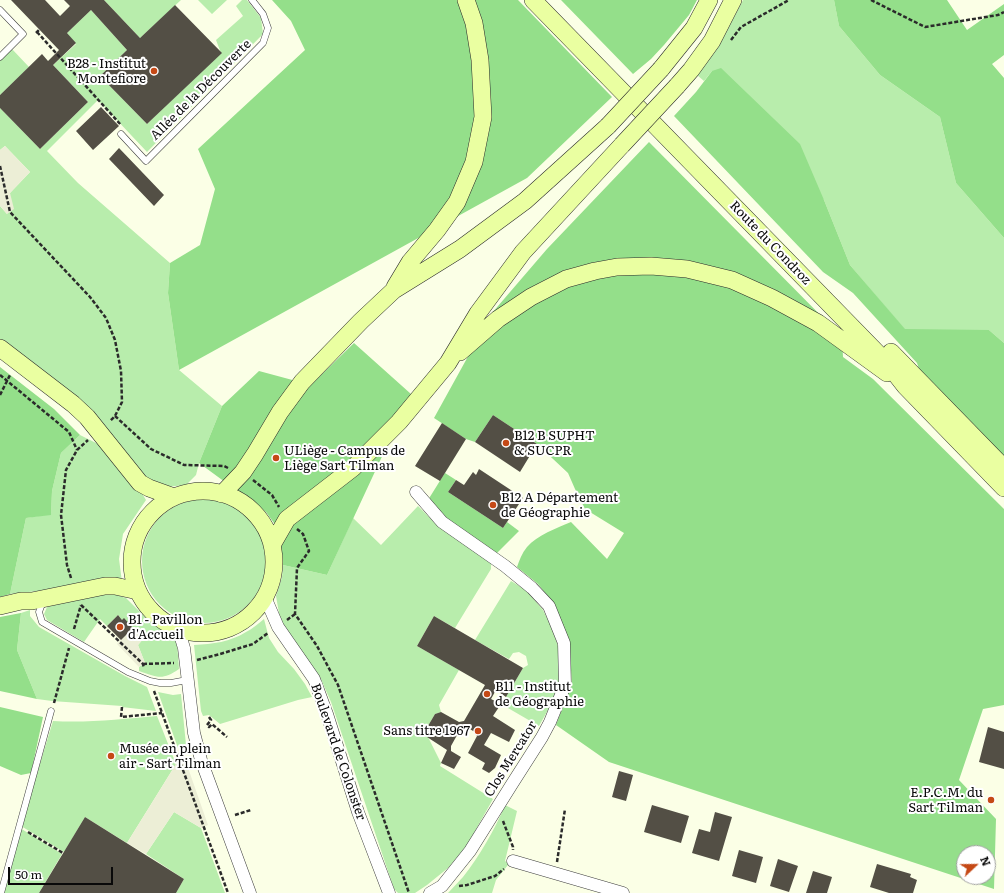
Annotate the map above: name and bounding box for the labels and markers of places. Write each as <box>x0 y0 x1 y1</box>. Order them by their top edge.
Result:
place label: B28 - Institut Montefiore <box>67 56 146 87</box>
marker: B28 - Institut Montefiore <box>149 66 159 76</box>
place label: B12 B SUPHT & SUCPR <box>514 428 595 459</box>
marker: B12 B SUPHT & SUCPR <box>501 438 511 448</box>
place label: ULiège - Campus de Liège Sart Tilman <box>284 443 405 474</box>
marker: ULiège - Campus de Liège Sart Tilman <box>271 453 281 463</box>
place label: B12 A Département de Géographie <box>501 490 618 521</box>
marker: B12 A Département de Géographie <box>488 500 498 510</box>
place label: B1 - Pavillon d'Accueil <box>128 612 203 643</box>
marker: B1 - Pavillon d'Accueil <box>115 622 125 632</box>
place label: B11 - Institut de Géographie <box>495 679 584 710</box>
marker: B11 - Institut de Géographie <box>482 689 492 699</box>
place label: Sans titre 1967 <box>383 723 470 739</box>
marker: Sans titre 1967 <box>473 726 483 736</box>
place label: Musée en plein air - Sart Tilman <box>119 741 221 772</box>
marker: Musée en plein air - Sart Tilman <box>106 751 116 761</box>
place label: E.P.C.M. du Sart Tilman <box>908 785 983 816</box>
marker: E.P.C.M. du Sart Tilman <box>986 795 996 805</box>

